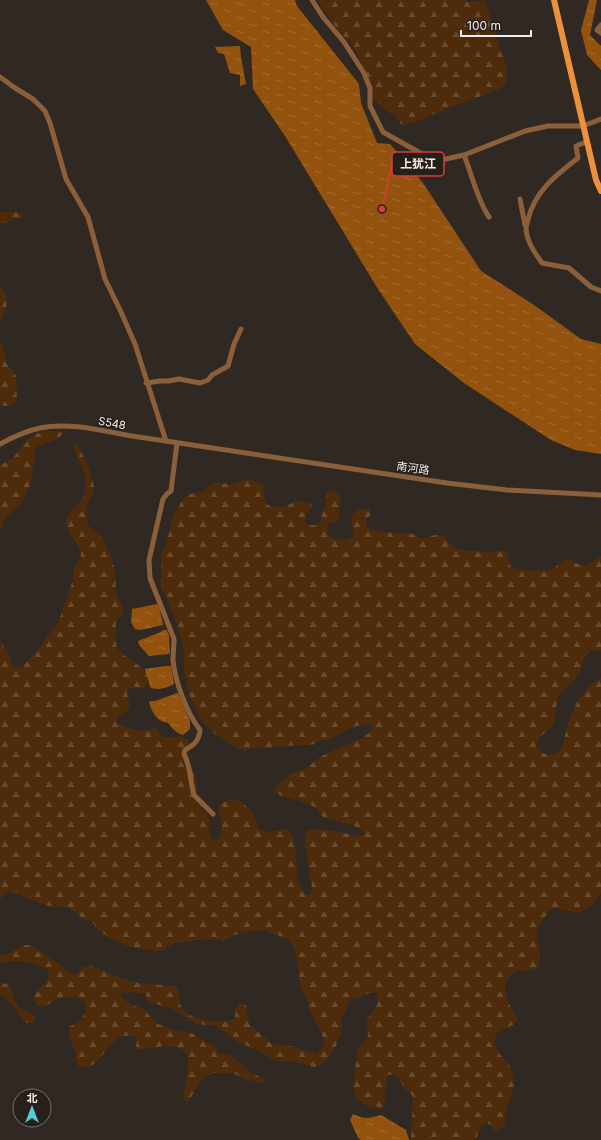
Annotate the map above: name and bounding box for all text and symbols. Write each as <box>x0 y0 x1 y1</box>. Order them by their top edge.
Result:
scale bar <box>461 12 531 38</box>
text: 100 m <box>467 18 501 33</box>
callout: 上犹江 <box>392 152 444 176</box>
text: 上犹江 <box>400 156 436 171</box>
street label: S548 <box>97 414 127 432</box>
street label: 南河路 <box>396 459 430 477</box>
north arrow <box>12 1088 52 1128</box>
text: 北 <box>27 1091 38 1105</box>

